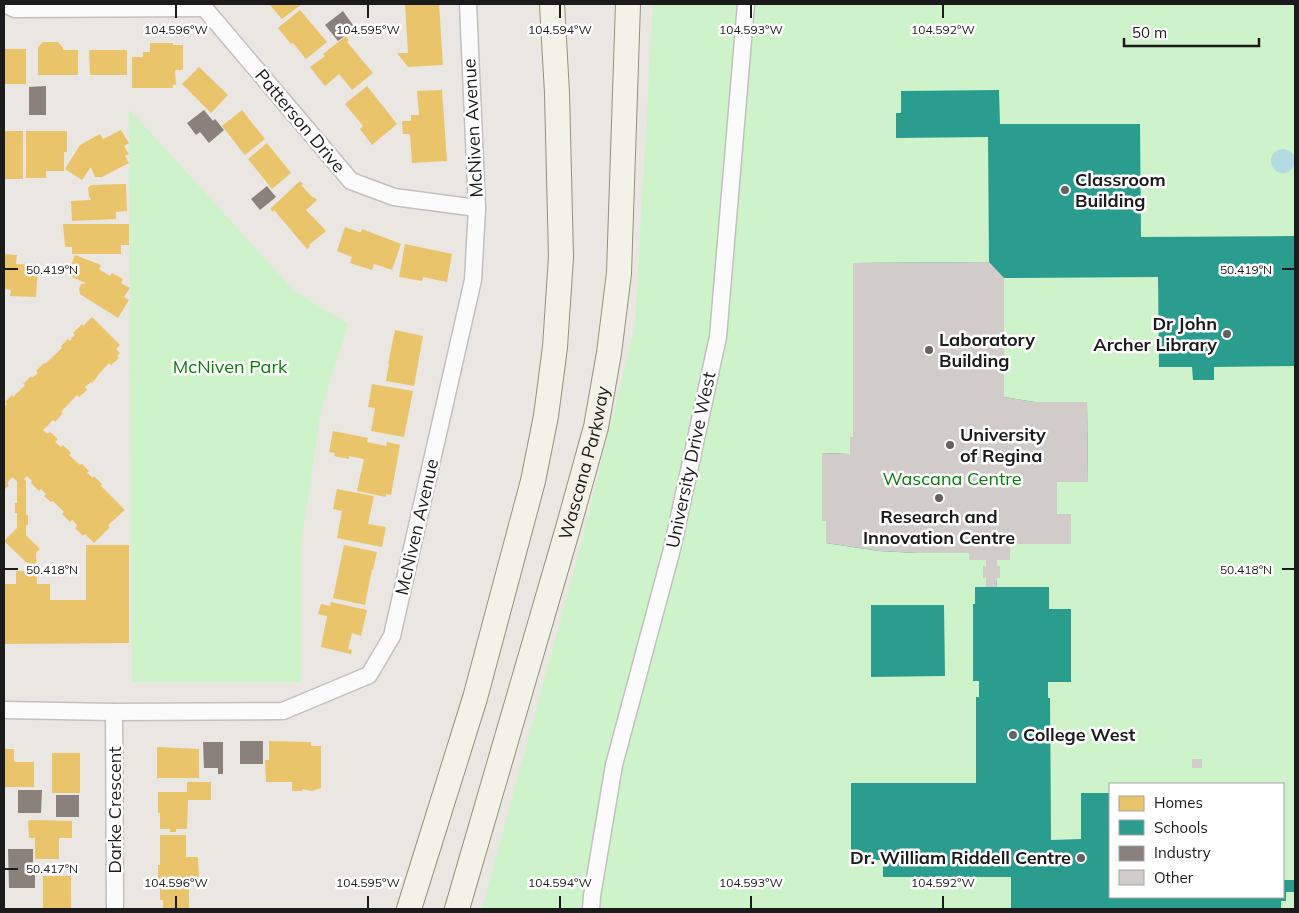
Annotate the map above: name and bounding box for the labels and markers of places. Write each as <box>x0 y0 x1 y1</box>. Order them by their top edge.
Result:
place label: Classroom Building <box>1075 168 1166 212</box>
marker: Classroom Building <box>1059 184 1071 196</box>
place label: Dr John Archer Library <box>1093 312 1217 356</box>
place label: Laboratory Building <box>939 328 1035 372</box>
marker: Dr John Archer Library <box>1221 328 1233 340</box>
marker: Laboratory Building <box>923 344 935 356</box>
place label: University of Regina <box>960 423 1046 467</box>
marker: University of Regina <box>944 439 956 451</box>
marker: Research and Innovation Centre <box>933 492 945 504</box>
place label: Research and Innovation Centre <box>863 505 1015 549</box>
place label: College West <box>1023 723 1135 746</box>
marker: College West <box>1007 729 1019 741</box>
place label: Dr. William Riddell Centre <box>850 846 1071 869</box>
marker: Dr. William Riddell Centre <box>1075 852 1087 864</box>

